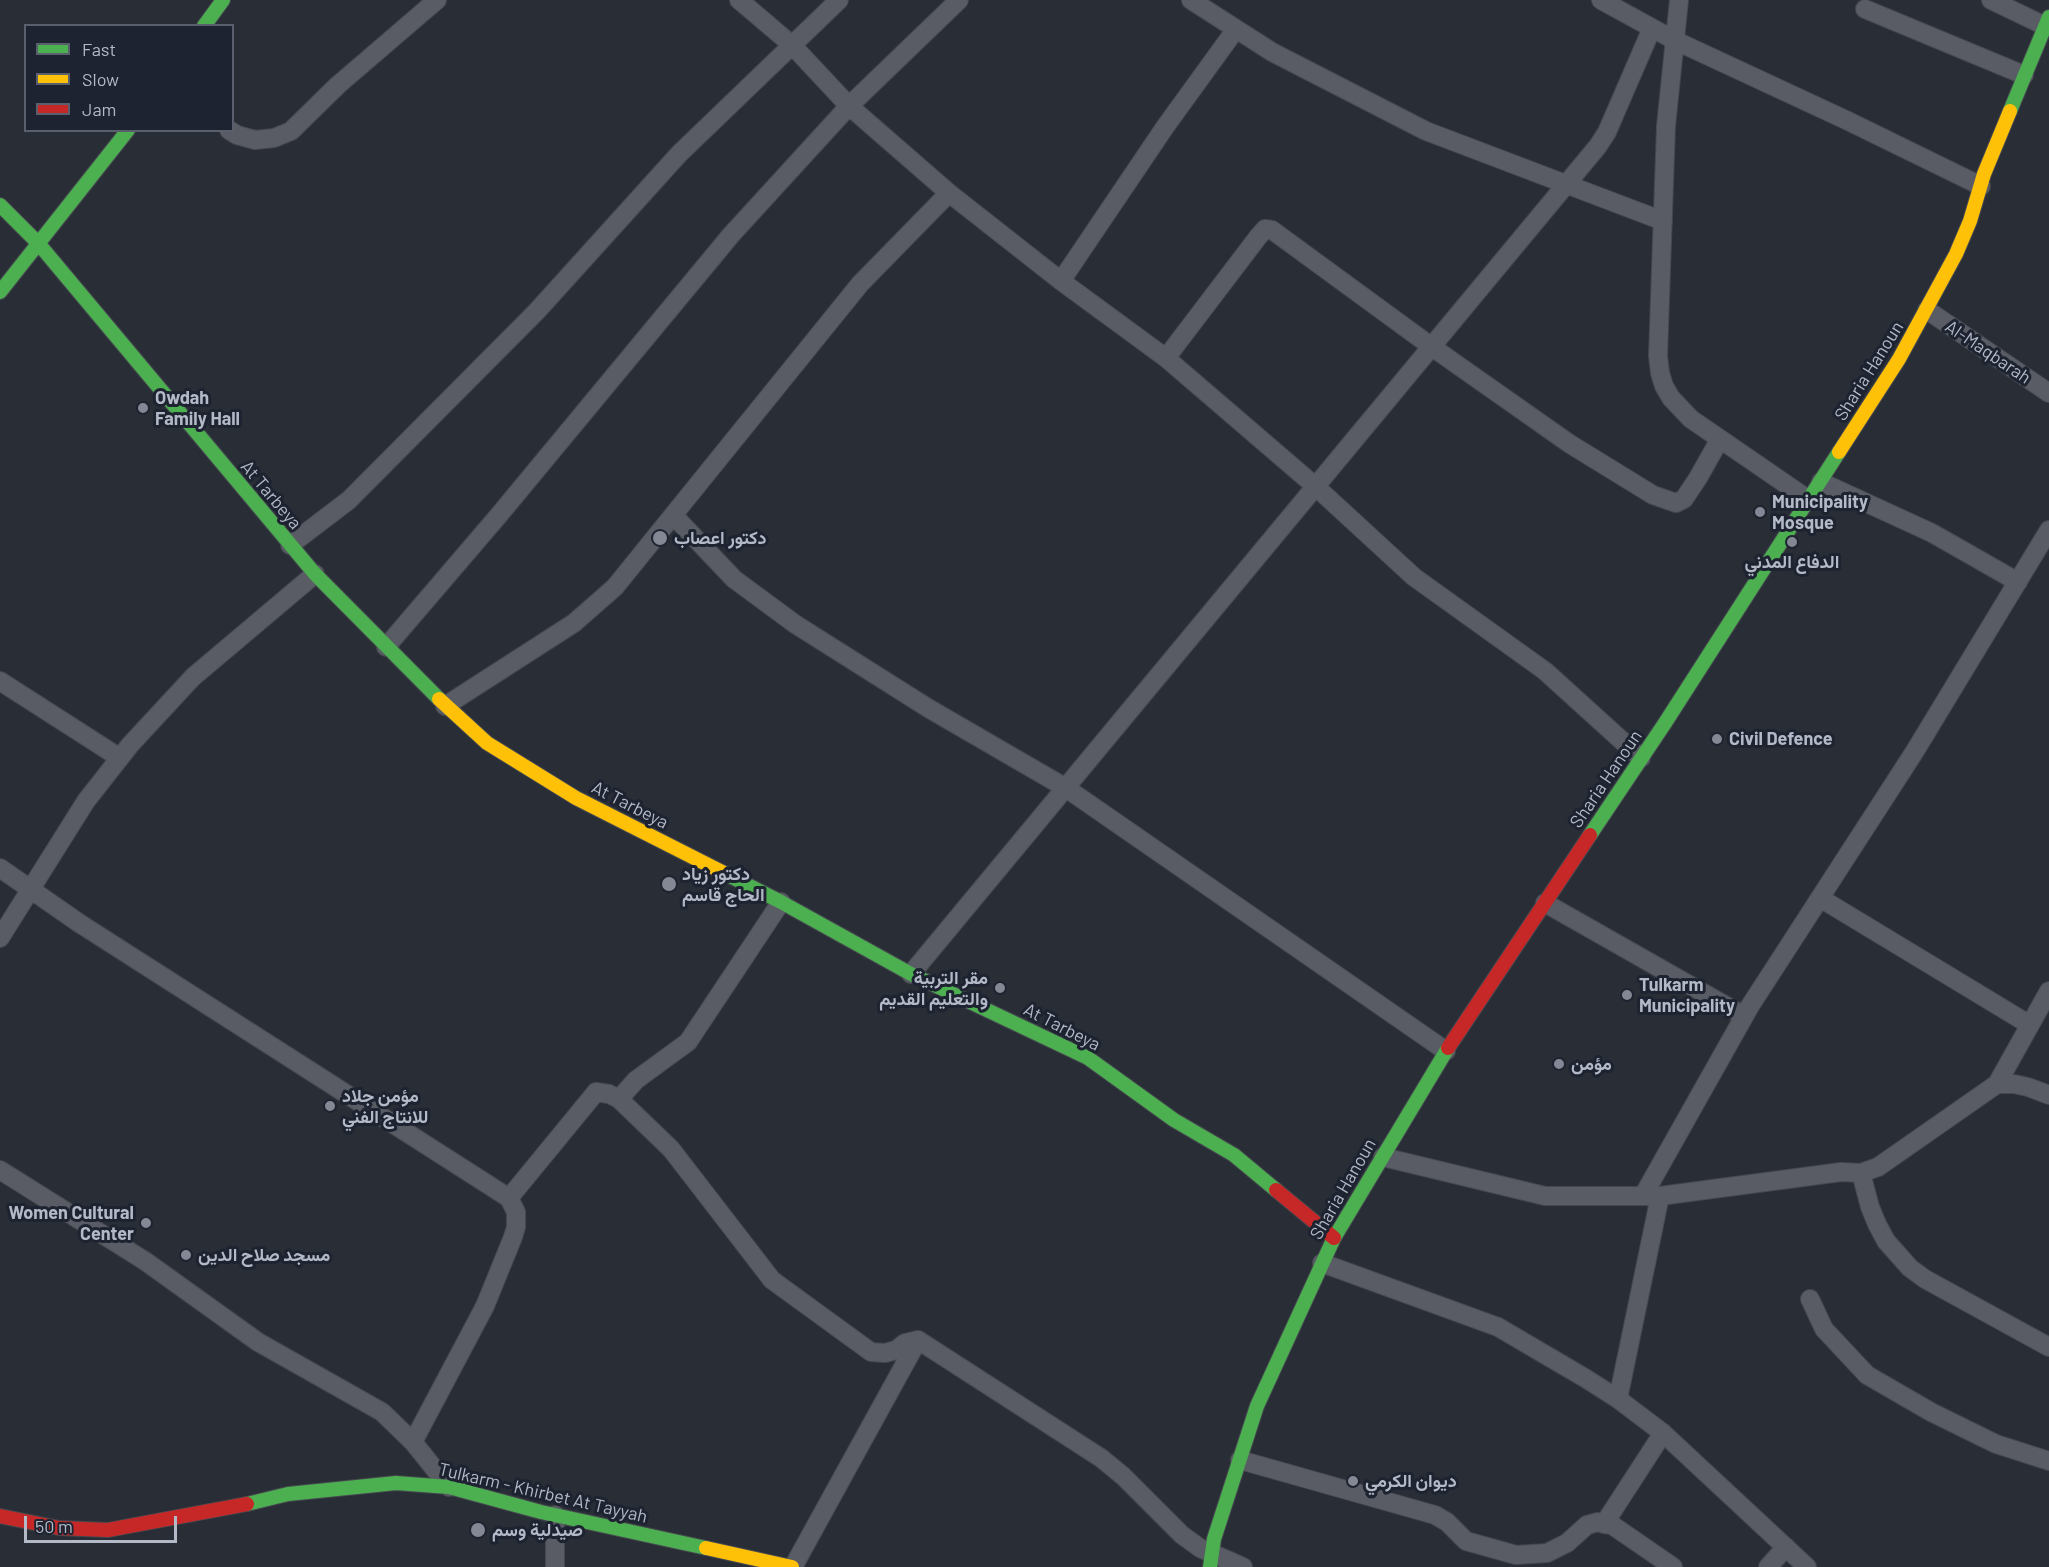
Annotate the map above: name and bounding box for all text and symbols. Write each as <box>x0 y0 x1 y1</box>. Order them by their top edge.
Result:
legend <box>24 24 234 132</box>
text: Fast <box>82 38 116 60</box>
text: Slow <box>82 68 119 90</box>
text: Jam <box>82 98 116 120</box>
street label: Al-Maqbarah <box>1941 315 2035 389</box>
street label: Sharia Hanoun <box>1830 317 1908 425</box>
place label: Owdah Family Hall <box>155 387 240 430</box>
marker: Owdah Family Hall <box>136 401 150 415</box>
street label: At Tarbeya <box>236 456 306 534</box>
place label: Municipality Mosque <box>1772 491 1868 534</box>
marker: Municipality Mosque <box>1753 505 1767 519</box>
place label: دكتور اعصاب <box>674 527 766 549</box>
marker: دكتور اعصاب <box>651 529 669 547</box>
marker: الدفاع المدني <box>1785 535 1799 549</box>
place label: الدفاع المدني <box>1745 551 1839 573</box>
street label: Sharia Hanoun <box>1565 726 1647 832</box>
place label: Civil Defence <box>1729 728 1833 750</box>
marker: Civil Defence <box>1710 732 1724 746</box>
street label: At Tarbeya <box>588 777 672 833</box>
place label: دكتور زياد الحاج قاسم <box>682 863 765 906</box>
marker: دكتور زياد الحاج قاسم <box>660 875 678 893</box>
place label: مقر التربية والتعليم القديم <box>879 967 988 1010</box>
place label: Tulkarm Municipality <box>1639 974 1735 1016</box>
marker: مقر التربية والتعليم القديم <box>993 981 1007 995</box>
marker: Tulkarm Municipality <box>1620 988 1634 1002</box>
street label: At Tarbeya <box>1020 999 1104 1055</box>
place label: مؤمن <box>1571 1053 1612 1075</box>
marker: مؤمن <box>1552 1057 1566 1071</box>
place label: مؤمن جلاد للانتاج الفني <box>342 1085 429 1128</box>
marker: مؤمن جلاد للانتاج الفني <box>323 1099 337 1113</box>
street label: Sharia Hanoun <box>1305 1135 1381 1243</box>
place label: Women Cultural Center <box>9 1202 134 1244</box>
marker: Women Cultural Center <box>139 1216 153 1230</box>
place label: مسجد صلاح الدين <box>198 1244 330 1266</box>
marker: مسجد صلاح الدين <box>179 1248 193 1262</box>
street label: Tulkarm - Khirbet At Tayyah <box>437 1458 649 1528</box>
place label: ديوان الكرمي <box>1365 1470 1457 1492</box>
marker: ديوان الكرمي <box>1346 1474 1360 1488</box>
scale bar <box>27 1504 180 1542</box>
text: 50 m <box>35 1515 73 1537</box>
place label: صيدلية وسم <box>492 1519 583 1541</box>
marker: صيدلية وسم <box>469 1521 487 1539</box>

